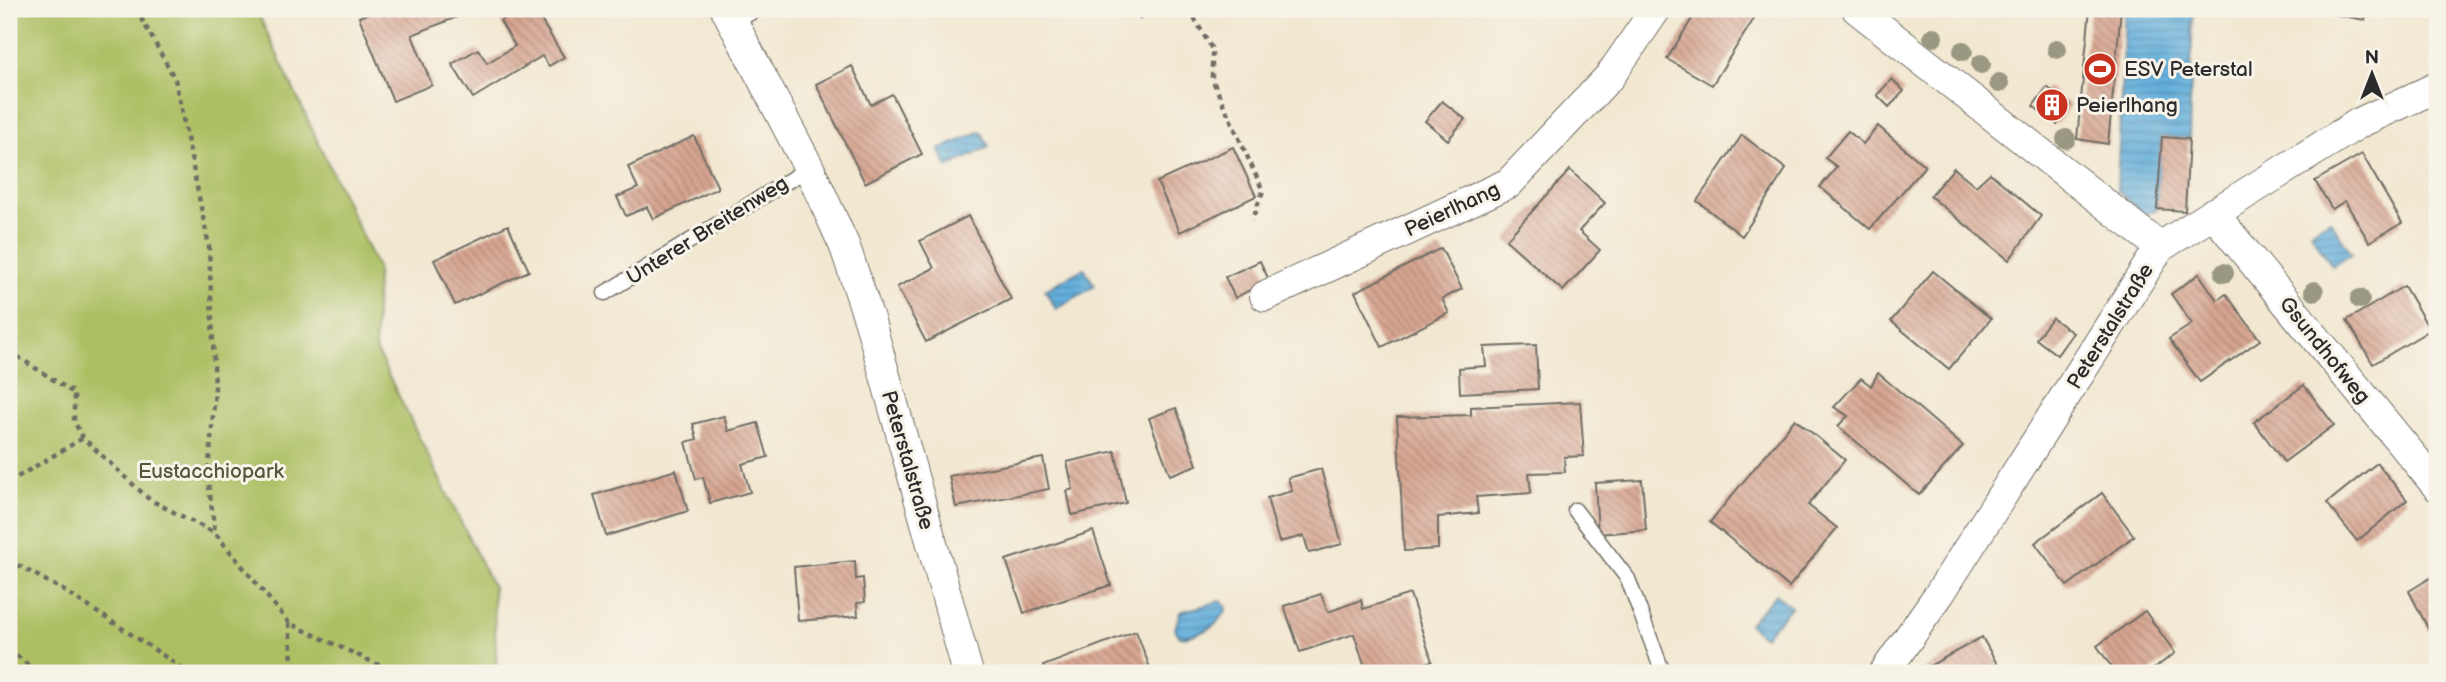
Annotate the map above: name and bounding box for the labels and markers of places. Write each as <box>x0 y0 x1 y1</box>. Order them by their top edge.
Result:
sports icon: ESV Peterstal <box>2081 50 2119 88</box>
place label: ESV Peterstal <box>2124 57 2253 82</box>
building icon: Peierlhang <box>2033 86 2071 124</box>
place label: Peierlhang <box>2076 93 2178 118</box>

